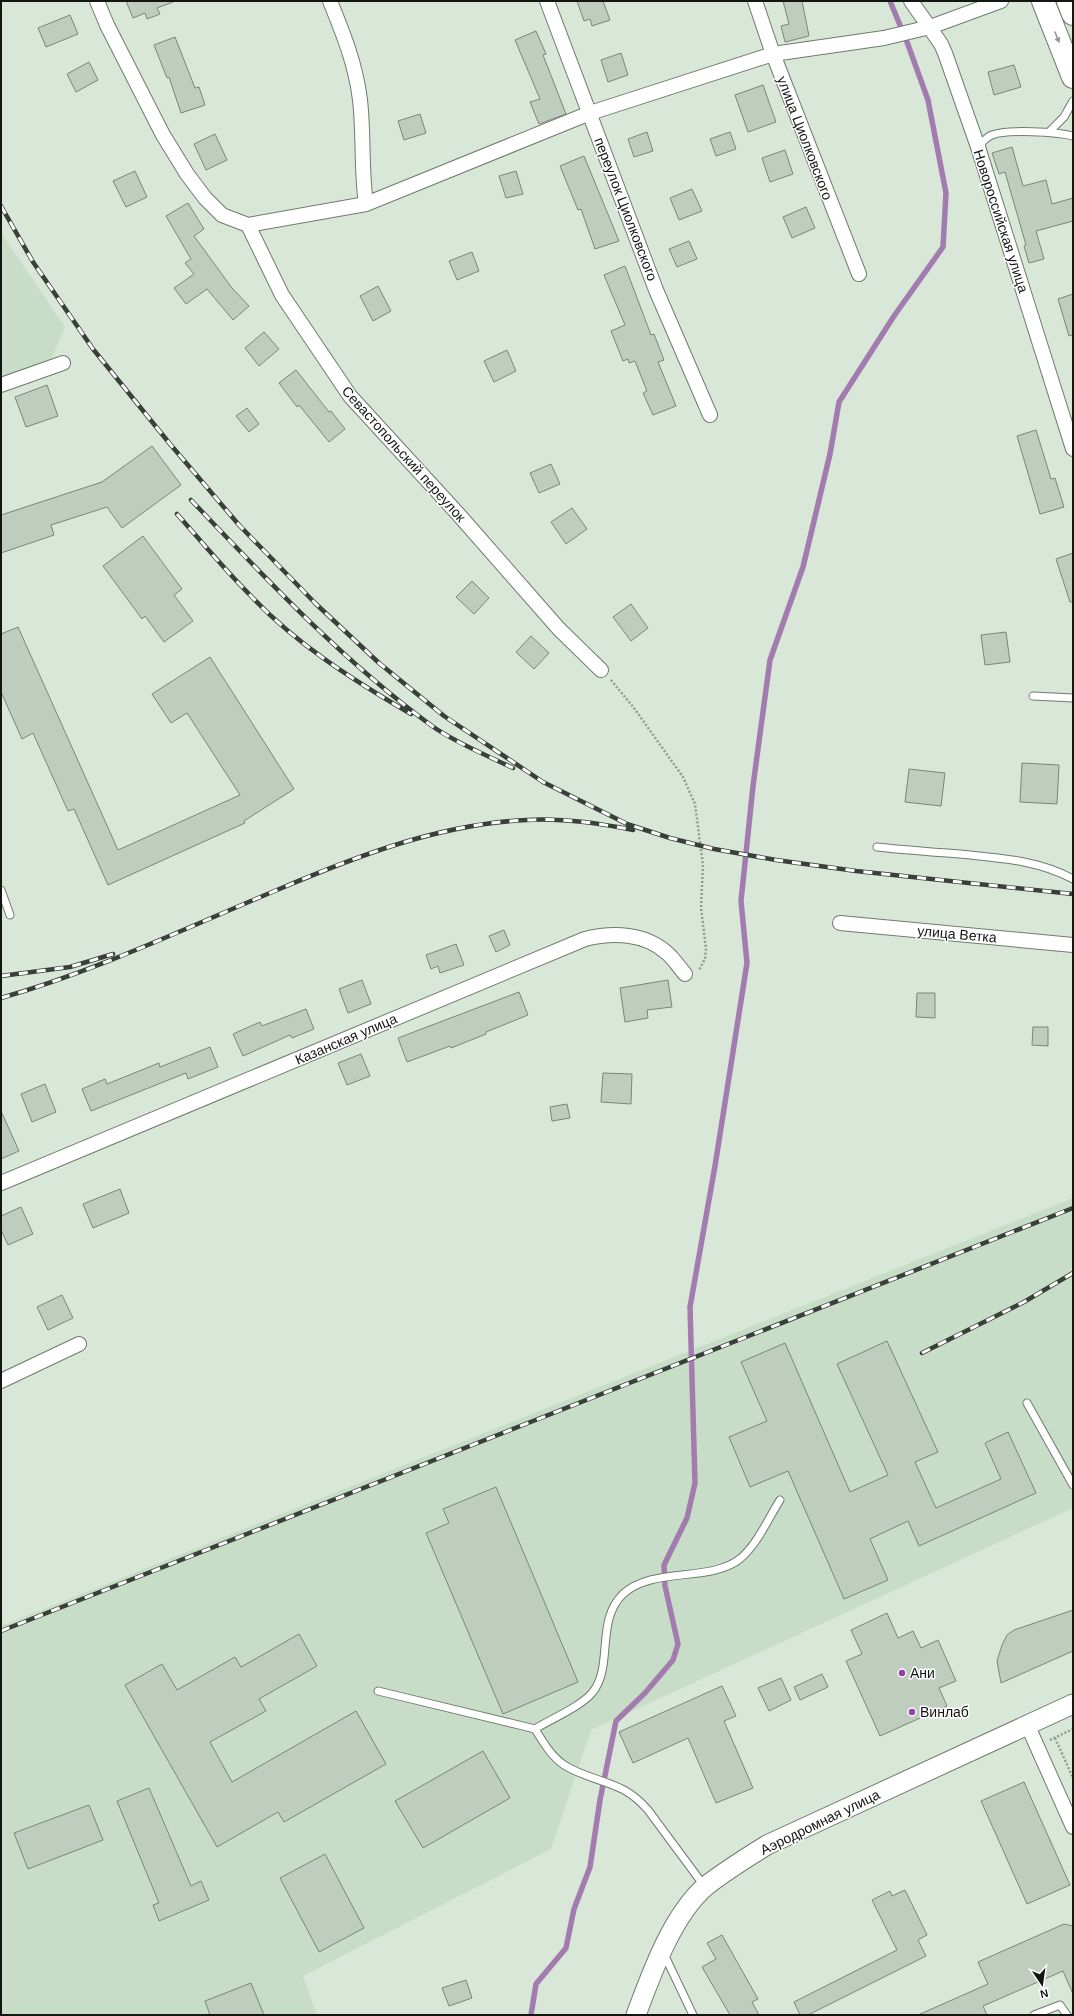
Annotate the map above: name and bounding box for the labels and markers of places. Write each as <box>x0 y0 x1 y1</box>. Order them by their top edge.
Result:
place label: Ани <box>910 1665 935 1681</box>
marker: Ани <box>897 1668 907 1678</box>
place label: Винлаб <box>920 1704 969 1720</box>
marker: Винлаб <box>907 1707 917 1717</box>

